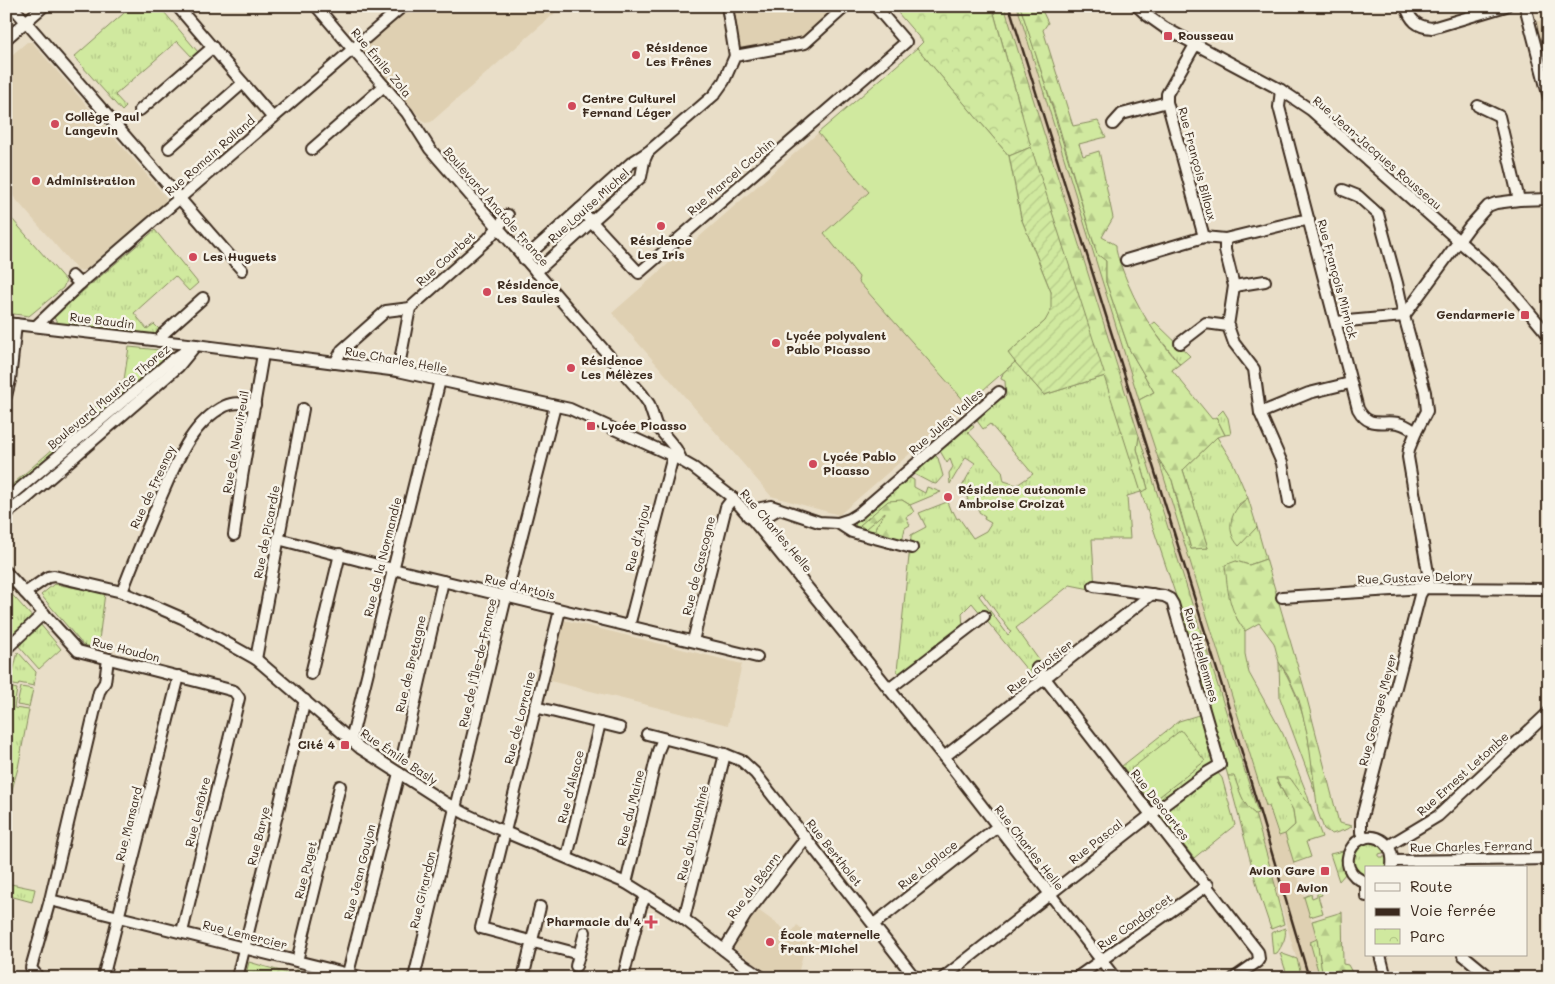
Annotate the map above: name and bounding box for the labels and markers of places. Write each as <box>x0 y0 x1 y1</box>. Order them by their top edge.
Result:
place label: Rousseau <box>1178 27 1234 43</box>
marker: Rousseau <box>1162 30 1174 42</box>
place label: Résidence Les Frênes <box>646 39 712 69</box>
marker: Résidence Les Frênes <box>630 49 642 61</box>
place label: Centre Culturel Fernand Léger <box>582 90 676 120</box>
marker: Centre Culturel Fernand Léger <box>566 100 578 112</box>
place label: Collège Paul Langevin <box>65 108 139 138</box>
marker: Collège Paul Langevin <box>49 118 61 130</box>
place label: Administration <box>46 172 135 188</box>
marker: Administration <box>30 175 42 187</box>
marker: Résidence Les Iris <box>655 220 667 232</box>
place label: Résidence Les Iris <box>630 232 692 262</box>
place label: Les Huguets <box>203 248 277 264</box>
marker: Les Huguets <box>187 251 199 263</box>
place label: Résidence Les Saules <box>497 276 560 306</box>
marker: Résidence Les Saules <box>481 286 493 298</box>
place label: Gendarmerie <box>1436 306 1515 322</box>
marker: Gendarmerie <box>1519 309 1531 321</box>
place label: Lycée polyvalent Pablo Picasso <box>786 327 886 357</box>
marker: Lycée polyvalent Pablo Picasso <box>770 337 782 349</box>
place label: Résidence Les Mélèzes <box>581 352 653 382</box>
marker: Résidence Les Mélèzes <box>565 362 577 374</box>
place label: Lycée Picasso <box>601 417 686 433</box>
marker: Lycée Picasso <box>585 420 597 432</box>
place label: Lycée Pablo Picasso <box>823 448 896 478</box>
marker: Lycée Pablo Picasso <box>807 458 819 470</box>
place label: Résidence autonomie Ambroise Croizat <box>958 481 1086 511</box>
marker: Résidence autonomie Ambroise Croizat <box>942 491 954 503</box>
place label: Cité 4 <box>298 736 335 752</box>
marker: Cité 4 <box>339 739 351 751</box>
place label: Avion Gare <box>1249 862 1315 878</box>
marker: Avion Gare <box>1319 865 1331 877</box>
place label: Avion <box>1296 879 1328 895</box>
marker: Avion <box>1278 881 1292 895</box>
place label: Pharmacie du 4 <box>546 913 641 929</box>
marker: Pharmacie du 4 <box>645 916 657 928</box>
place label: École maternelle Frank-Michel <box>780 926 880 956</box>
marker: École maternelle Frank-Michel <box>764 936 776 948</box>

